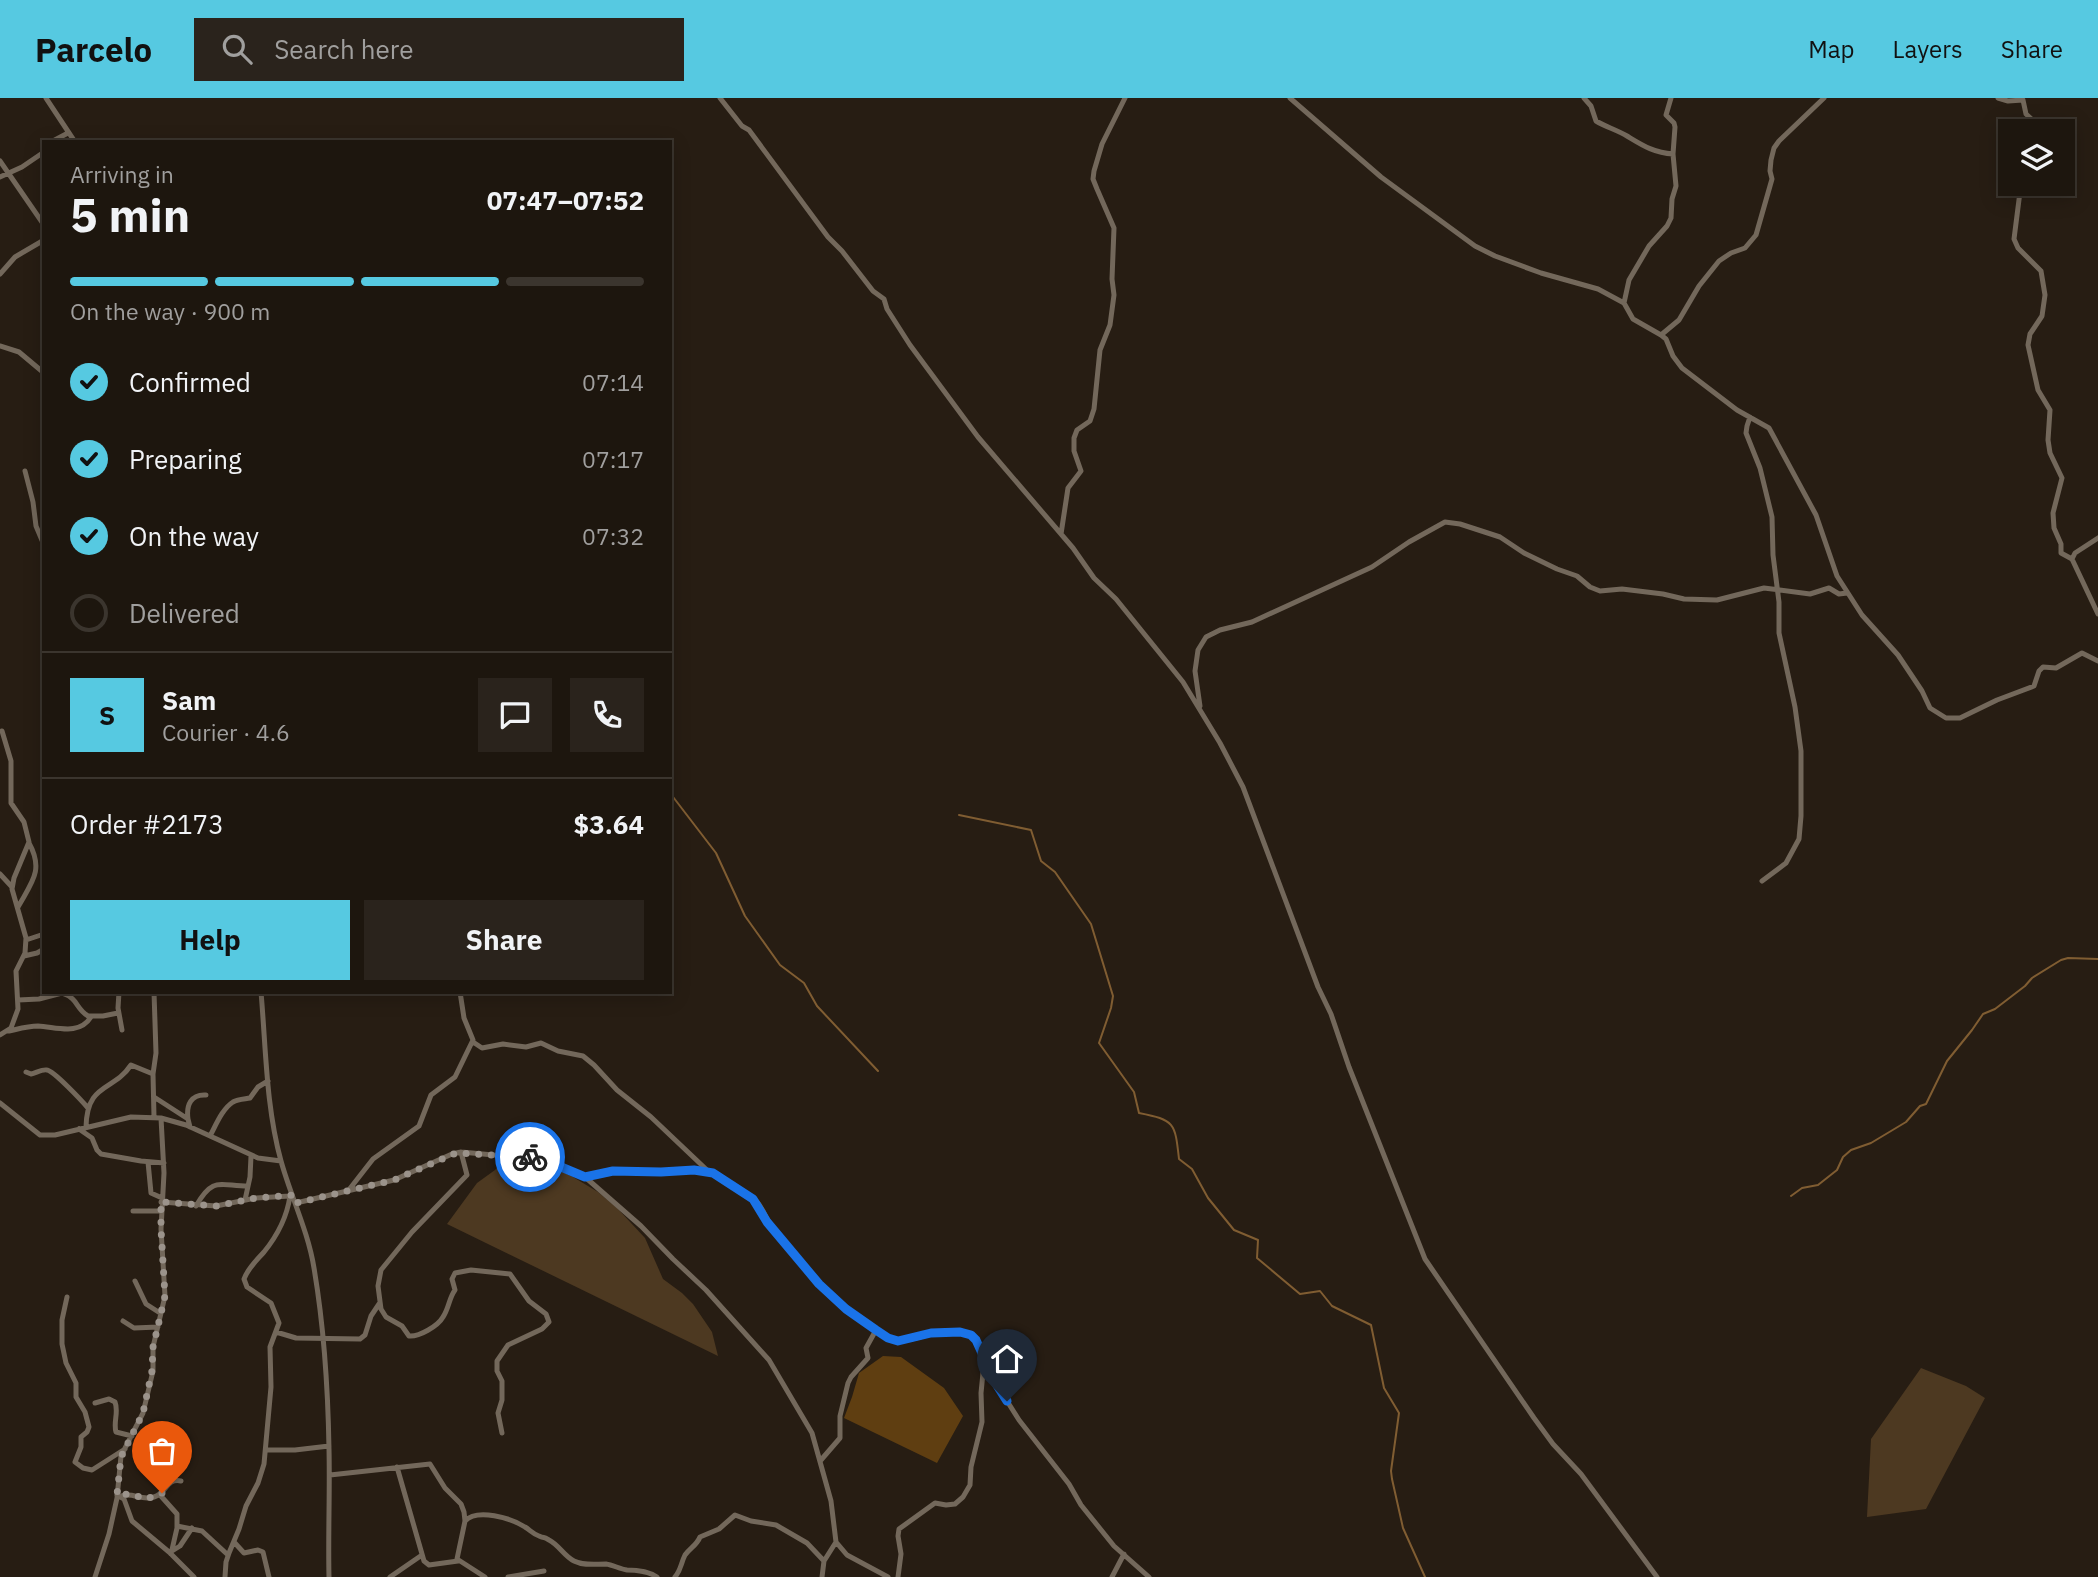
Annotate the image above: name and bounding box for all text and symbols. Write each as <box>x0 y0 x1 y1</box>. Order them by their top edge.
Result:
search box <box>194 18 684 81</box>
text: Parcelo <box>35 28 152 71</box>
icon: search <box>218 30 256 68</box>
text: Search here <box>274 32 414 66</box>
text: Map <box>1808 33 1855 65</box>
text: Layers <box>1893 33 1963 65</box>
text: Share <box>2001 33 2063 65</box>
map controls <box>1998 119 2075 196</box>
button: layers <box>1998 119 2075 196</box>
text: Arriving in <box>70 159 174 189</box>
text: 07:47–07:52 <box>487 183 644 217</box>
text: 5 min <box>70 185 190 245</box>
text: On the way · 900 m <box>70 296 270 326</box>
icon: check <box>70 363 108 401</box>
text: Confirmed <box>129 365 251 399</box>
text: 07:14 <box>582 367 644 397</box>
icon: check <box>70 440 108 478</box>
text: Preparing <box>129 442 242 476</box>
text: 07:17 <box>582 444 644 474</box>
icon: check <box>70 517 108 555</box>
text: On the way <box>129 519 259 553</box>
text: 07:32 <box>582 521 644 551</box>
text: Delivered <box>129 596 240 630</box>
button: chat <box>478 678 552 752</box>
button: phone <box>570 678 644 752</box>
text: Sam <box>162 683 216 717</box>
text: S <box>99 698 115 732</box>
text: Courier · 4.6 <box>162 717 290 747</box>
text: Order #2173 <box>70 807 224 841</box>
text: $3.64 <box>574 807 644 841</box>
button: Help <box>70 900 350 980</box>
button: Share <box>364 900 644 980</box>
courier <box>495 1122 565 1192</box>
icon: bike <box>511 1138 549 1176</box>
pin <box>977 1329 1037 1401</box>
icon: home <box>988 1340 1026 1378</box>
pin <box>132 1421 192 1493</box>
icon: bag <box>143 1432 181 1470</box>

